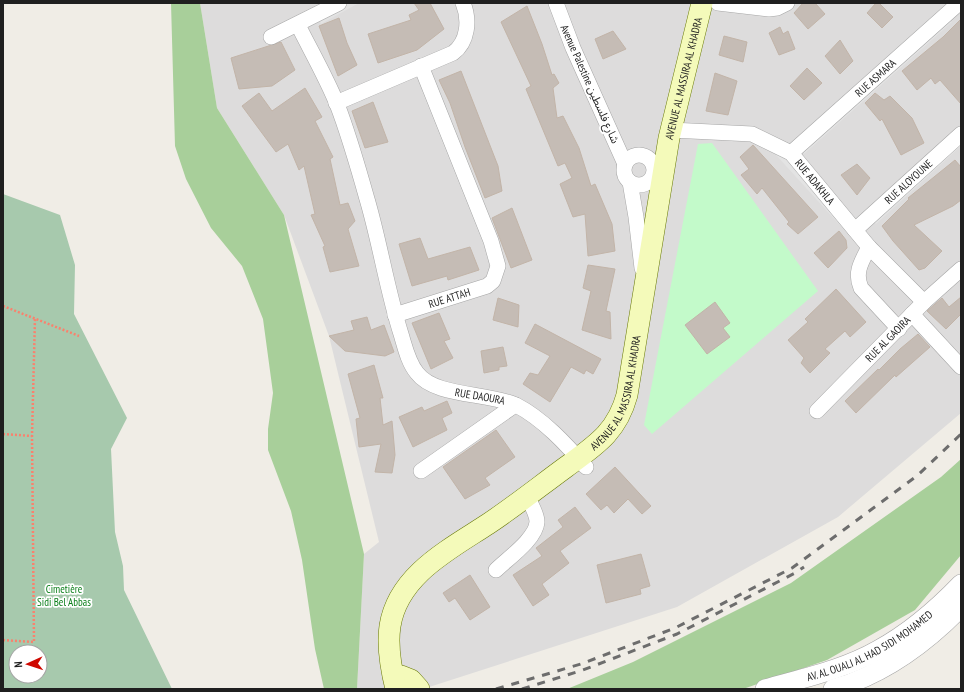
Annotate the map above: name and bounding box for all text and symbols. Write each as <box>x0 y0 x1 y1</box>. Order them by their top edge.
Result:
street label: AVENUE AL MASSIRA AL KHADRA <box>662 15 705 141</box>
street label: Avenue Palestine شارع فلسطين <box>557 22 623 146</box>
street label: RUE ASMARA <box>852 55 899 100</box>
street label: RUE ADAKHLA <box>792 156 838 208</box>
street label: RUE ALOYOUNE <box>882 156 935 207</box>
street label: RUE ATTAH <box>427 285 472 311</box>
street label: RUE AL GAOIRA <box>862 312 914 365</box>
street label: AVENUE AL MASSIRA AL KHADRA <box>587 333 644 453</box>
street label: RUE DAOURA <box>454 385 507 408</box>
park label: Cimetière Sidi Bel Abbas <box>37 582 91 609</box>
street label: AV. AL OUALI AL HAD SIDI MOHAMED <box>805 607 935 684</box>
north arrow <box>8 644 48 684</box>
text: N <box>11 661 25 668</box>

